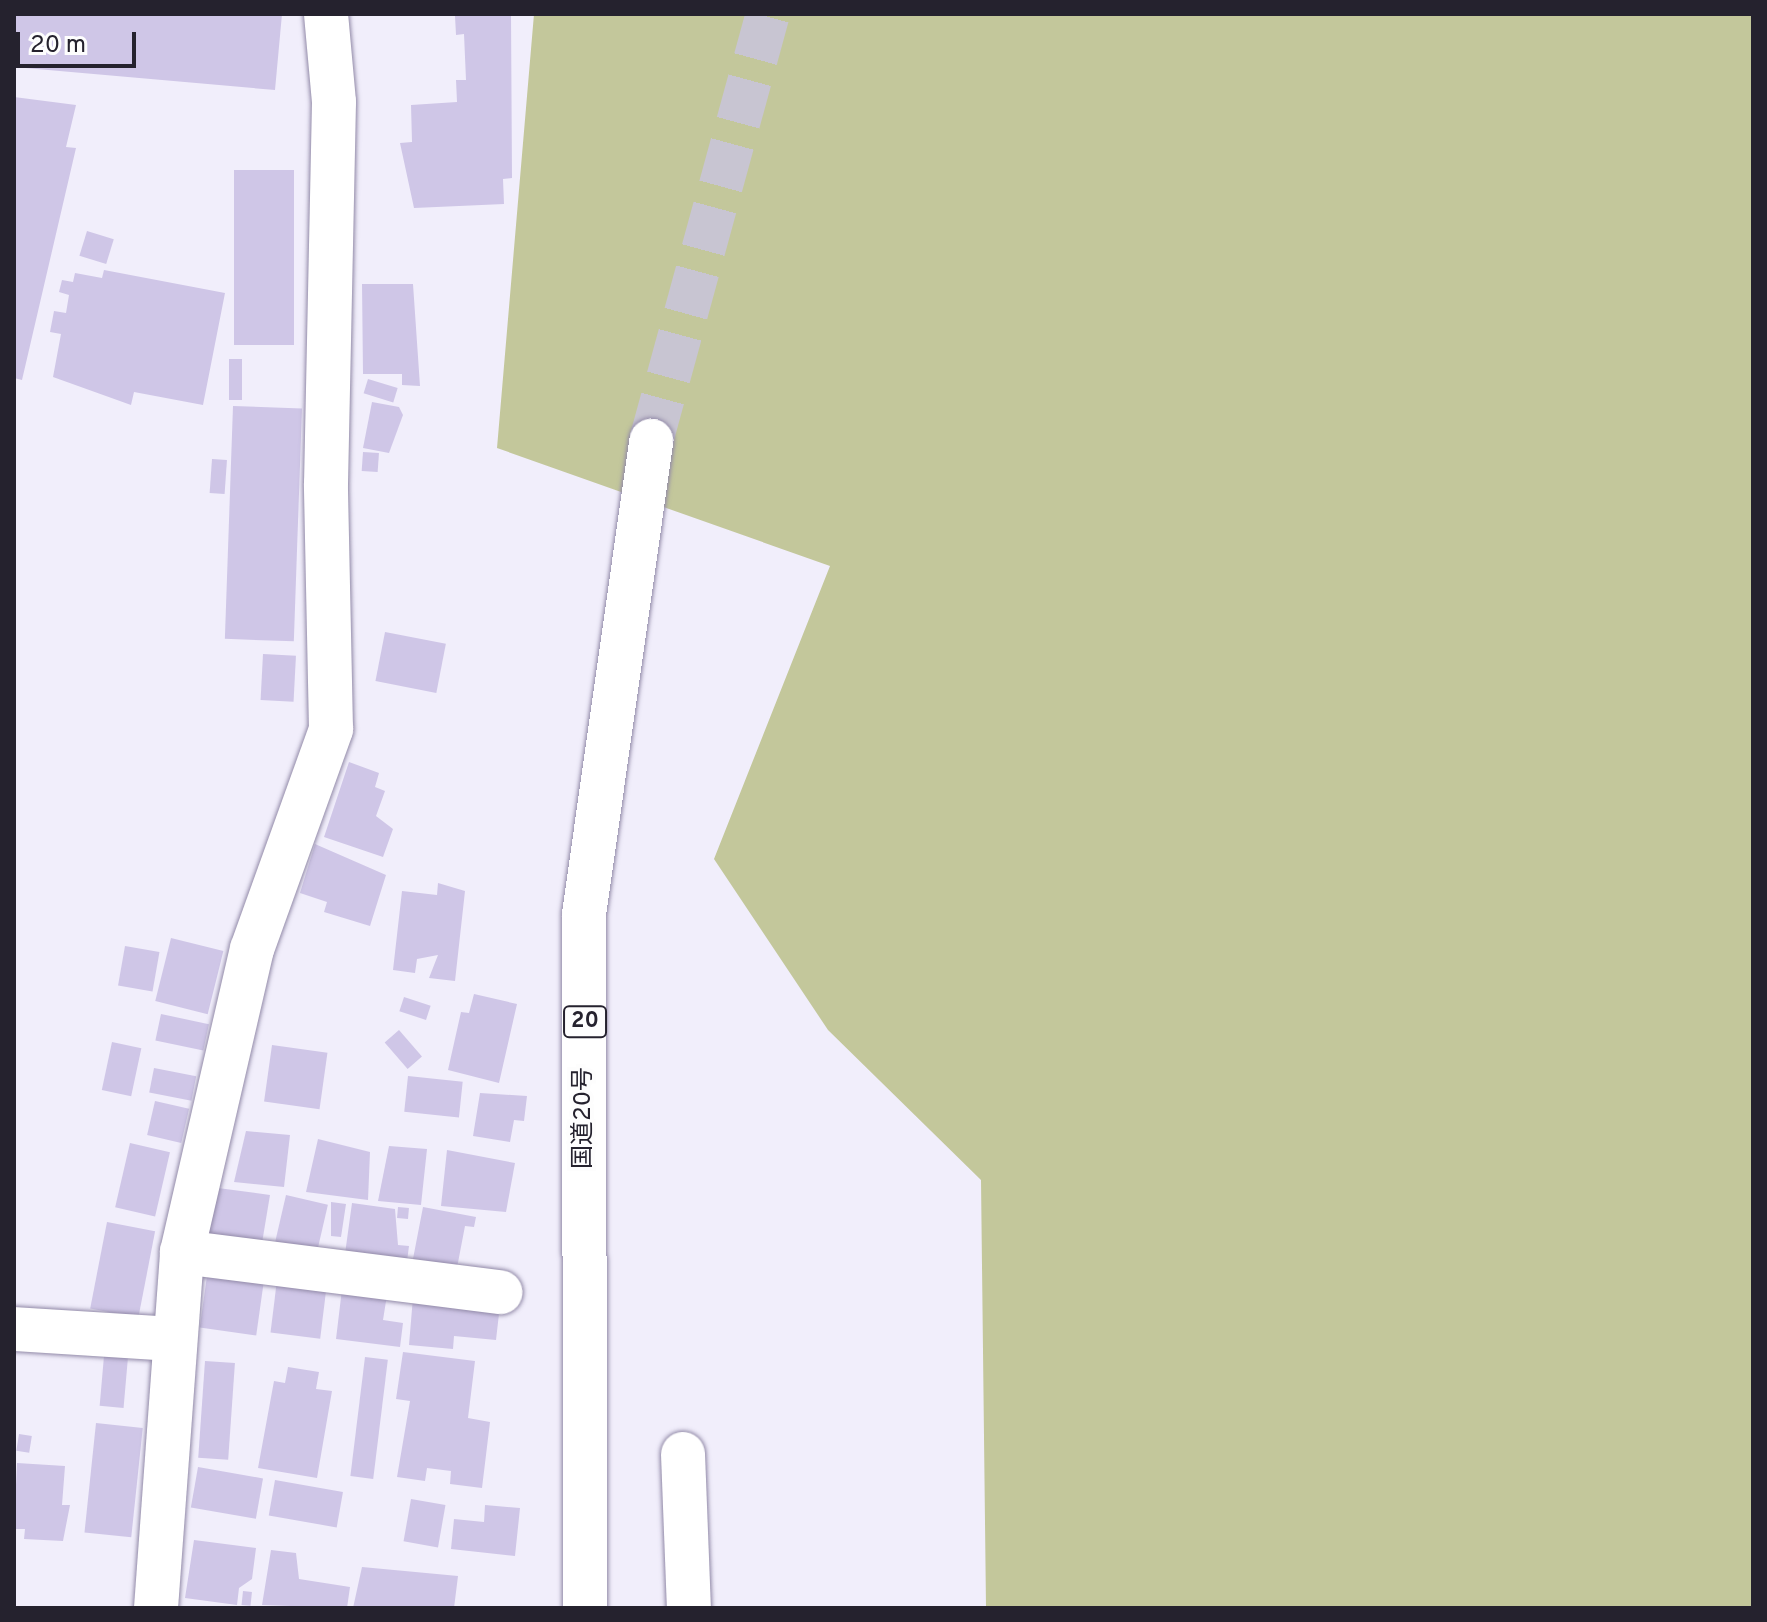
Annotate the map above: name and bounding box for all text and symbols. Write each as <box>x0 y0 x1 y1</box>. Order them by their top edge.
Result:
scale bar <box>20 16 140 66</box>
text: 20 m <box>30 31 86 61</box>
road number: 20 <box>563 1004 607 1040</box>
street label: 国道20号 <box>571 1067 599 1169</box>

